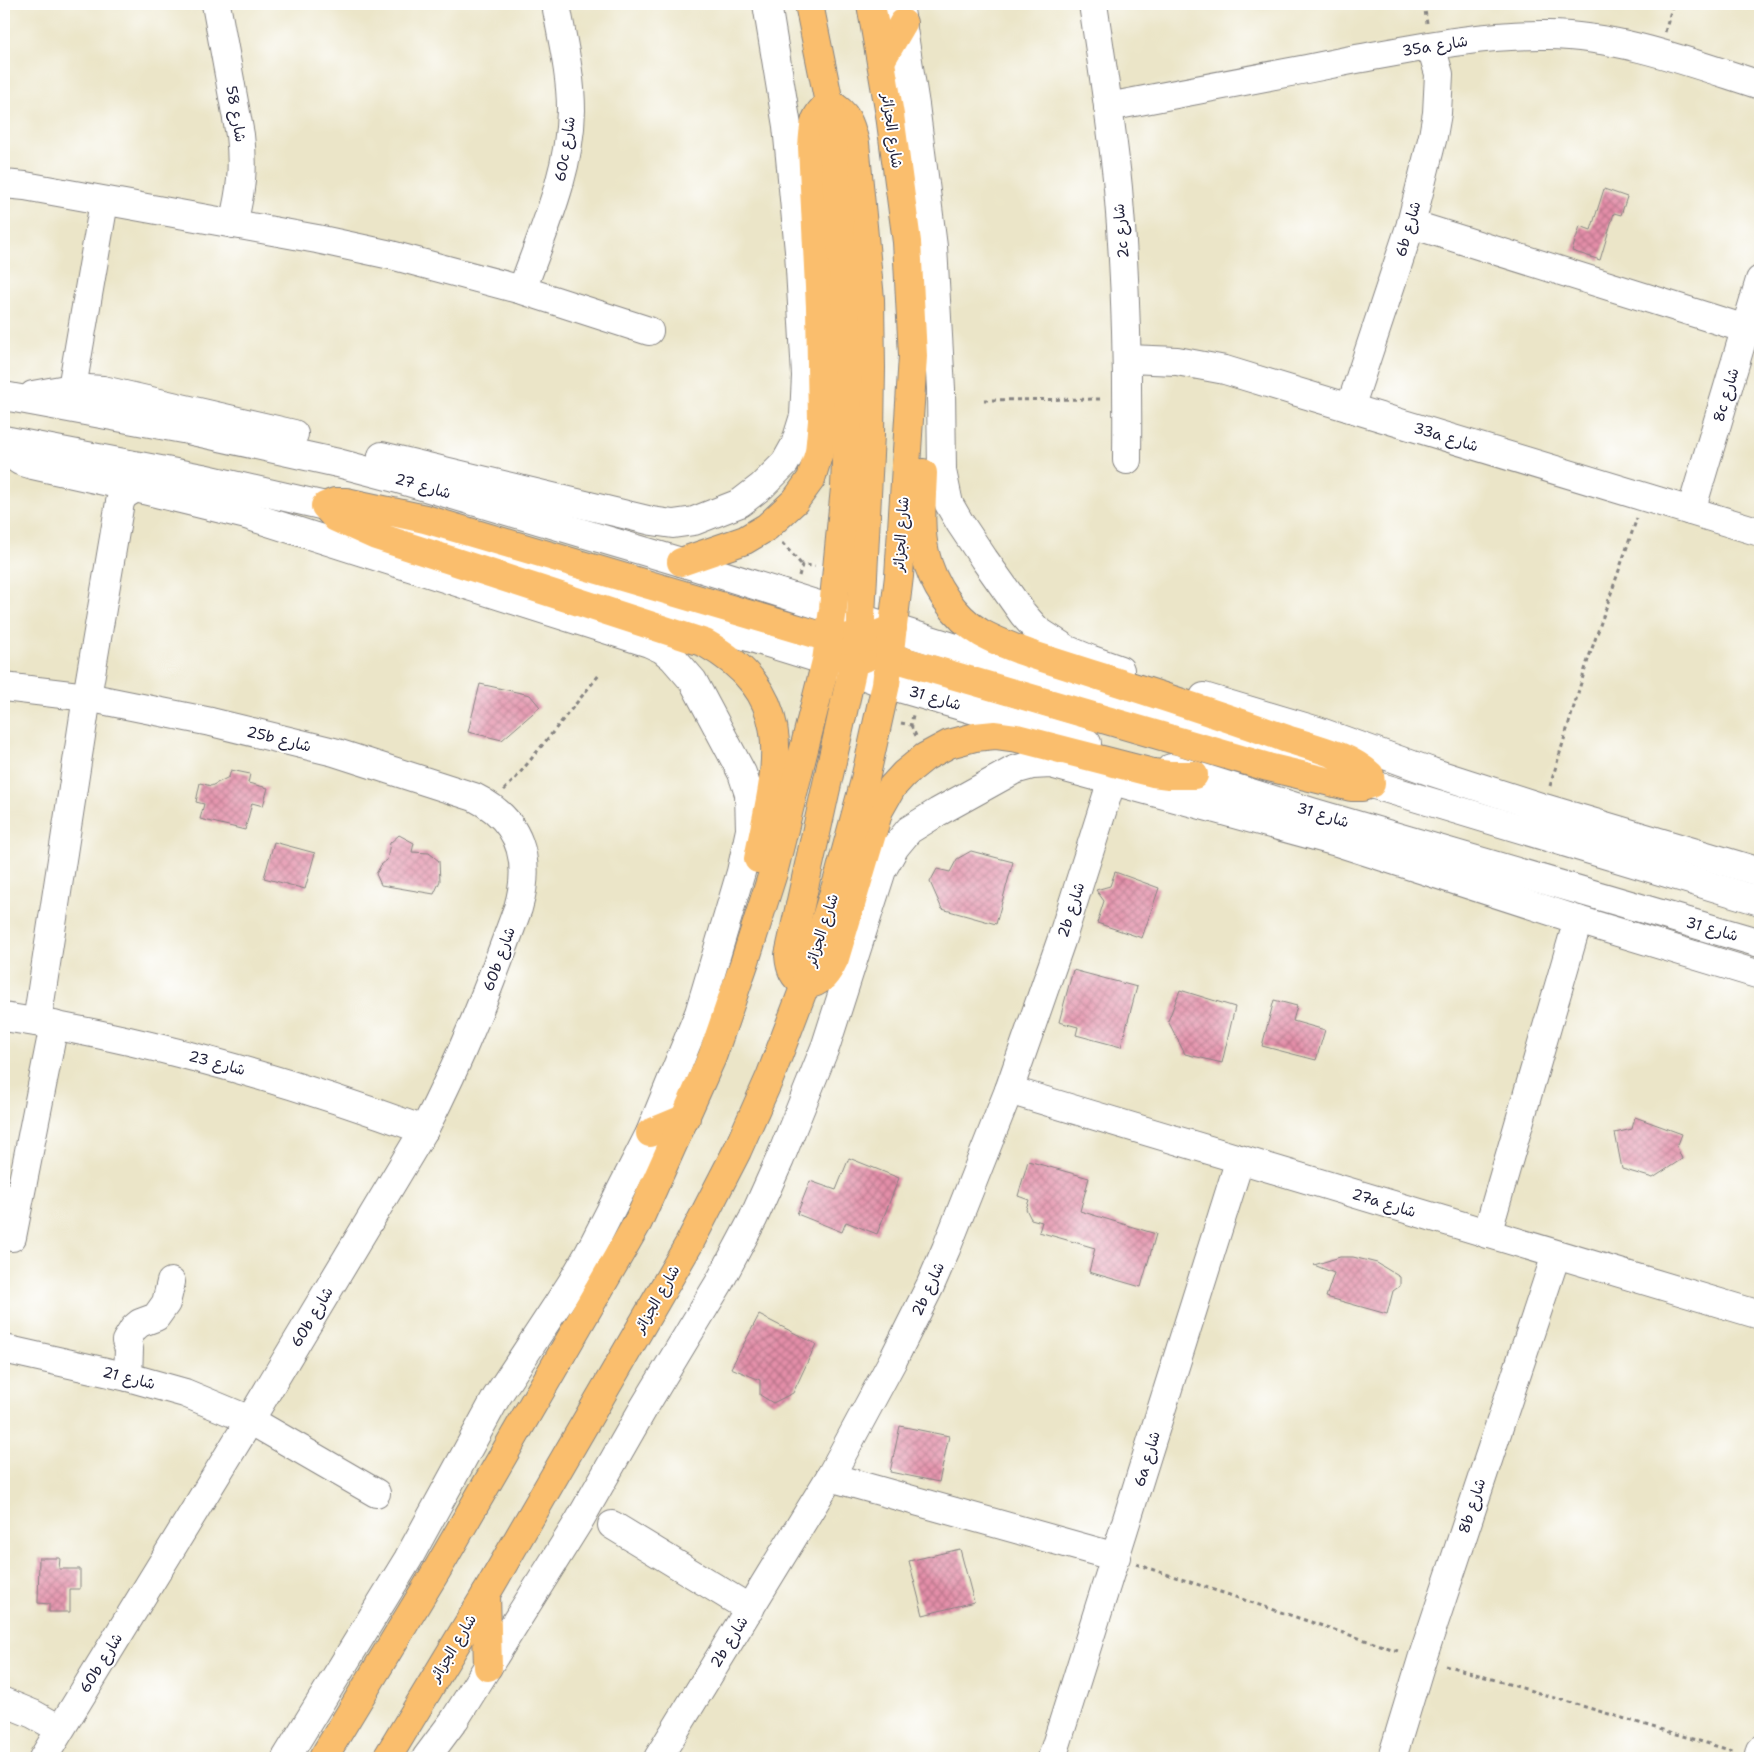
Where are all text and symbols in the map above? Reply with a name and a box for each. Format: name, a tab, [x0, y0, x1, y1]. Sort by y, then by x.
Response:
street label: 35a شارع	[1401, 31, 1469, 61]
street label: شارع 58	[221, 84, 251, 144]
street label: شارع الجزائر	[877, 90, 907, 170]
street label: 60c شارع	[550, 115, 580, 183]
street label: 6b شارع	[1391, 199, 1425, 259]
street label: 2c شارع	[1109, 203, 1133, 259]
street label: 8c شارع	[1708, 365, 1744, 425]
street label: 33a شارع	[1411, 418, 1481, 456]
street label: شارع 27	[393, 468, 453, 504]
street label: شارع الجزائر	[888, 496, 914, 574]
street label: شارع 31	[907, 681, 963, 715]
street label: 25b شارع	[245, 721, 313, 757]
street label: شارع 31	[1294, 798, 1352, 832]
street label: 2b شارع	[1053, 880, 1089, 940]
street label: شارع الجزائر	[800, 891, 843, 971]
street label: شارع 31	[1684, 912, 1740, 946]
street label: 60b شارع	[478, 924, 520, 994]
street label: شارع 23	[186, 1046, 248, 1080]
street label: 27a شارع	[1349, 1184, 1419, 1222]
street label: 2b شارع	[907, 1259, 949, 1319]
street label: شارع الجزائر	[629, 1261, 684, 1338]
street label: 60b شارع	[286, 1283, 338, 1351]
street label: شارع 21	[101, 1362, 157, 1394]
street label: 6a شارع	[1129, 1429, 1165, 1489]
street label: 8b شارع	[1454, 1476, 1490, 1536]
street label: شارع الجزائر	[424, 1611, 481, 1687]
street label: 2b شارع	[705, 1613, 753, 1671]
street label: 60b شارع	[75, 1629, 127, 1697]

